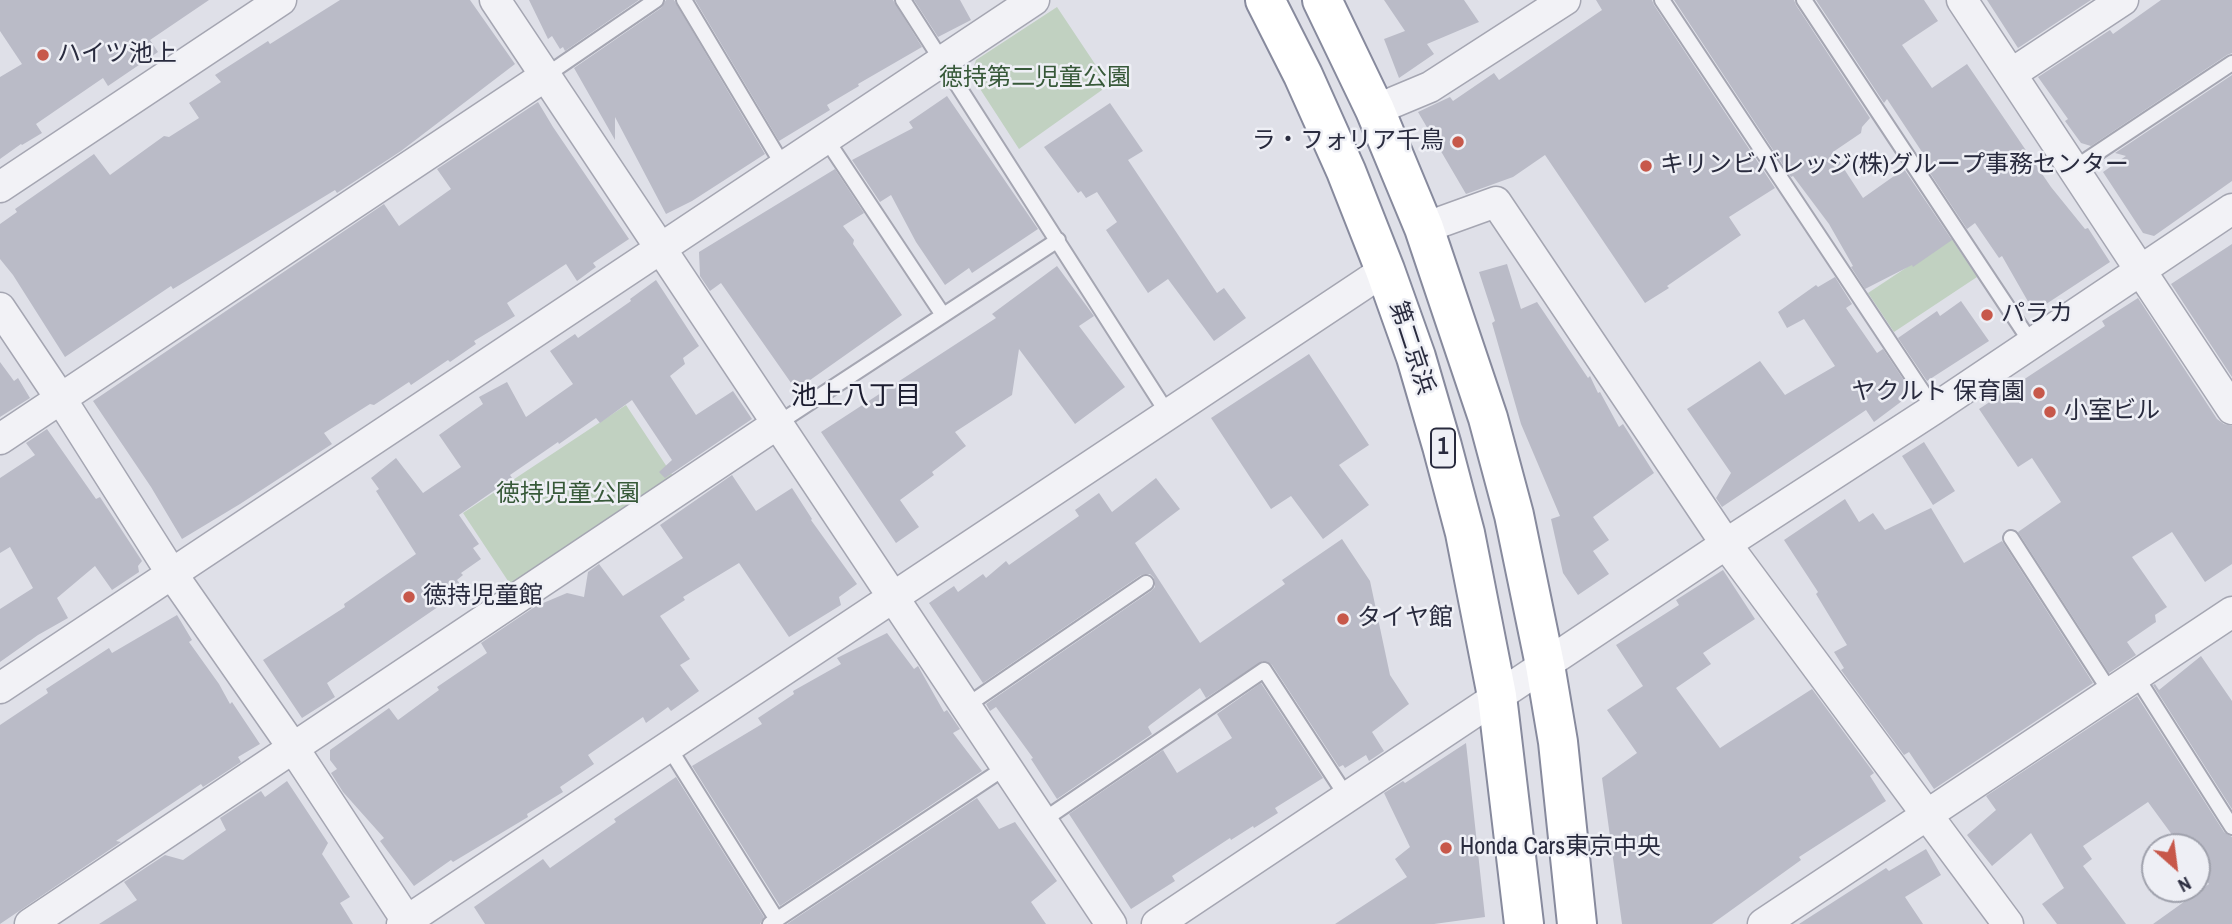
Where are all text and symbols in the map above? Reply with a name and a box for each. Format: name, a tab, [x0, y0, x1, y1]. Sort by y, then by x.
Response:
place label: ハイツ池上	[57, 41, 177, 69]
marker: ハイツ池上	[35, 47, 51, 63]
park label: 徳持第二児童公園	[939, 65, 1131, 93]
place label: ラ・フォリア千鳥	[1252, 128, 1444, 156]
marker: ラ・フォリア千鳥	[1450, 134, 1466, 150]
place label: キリンビバレッジ(株)グループ事務センター	[1660, 152, 2129, 180]
marker: キリンビバレッジ(株)グループ事務センター	[1638, 158, 1654, 174]
street label: 第二京浜	[1382, 298, 1440, 398]
place label: パラカ	[2001, 301, 2073, 329]
marker: パラカ	[1979, 307, 1995, 323]
place label: ヤクルト 保育園	[1852, 379, 2025, 407]
district label: 池上八丁目	[791, 381, 921, 413]
marker: ヤクルト 保育園	[2031, 385, 2047, 401]
place label: 小室ビル	[2064, 398, 2160, 426]
marker: 小室ビル	[2042, 404, 2058, 420]
road number: 1	[1431, 428, 1455, 468]
park label: 徳持児童公園	[496, 481, 640, 509]
place label: 徳持児童館	[423, 583, 543, 611]
marker: 徳持児童館	[401, 589, 417, 605]
place label: タイヤ館	[1357, 605, 1453, 633]
marker: タイヤ館	[1335, 611, 1351, 627]
north arrow	[2141, 833, 2211, 903]
place label: Honda Cars東京中央	[1460, 834, 1661, 862]
marker: Honda Cars東京中央	[1438, 840, 1454, 856]
text: N	[2174, 871, 2196, 899]

